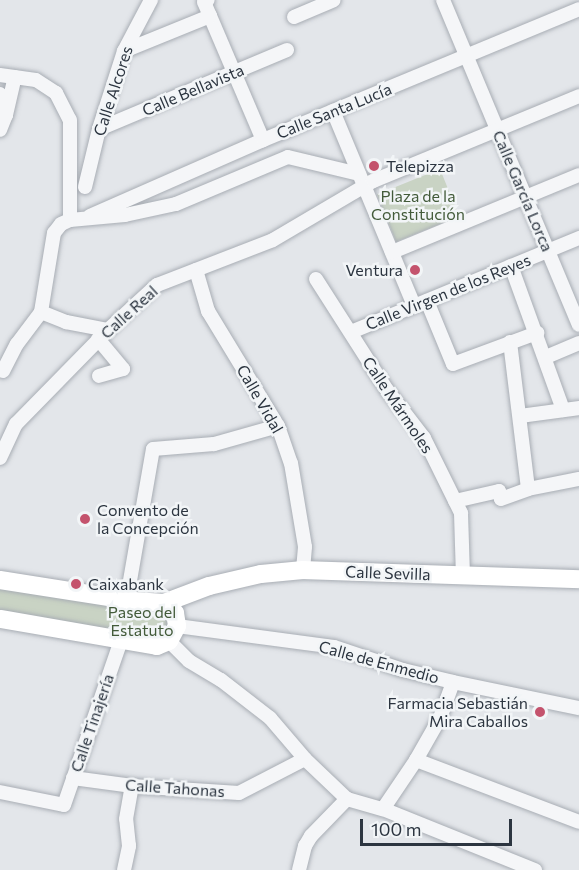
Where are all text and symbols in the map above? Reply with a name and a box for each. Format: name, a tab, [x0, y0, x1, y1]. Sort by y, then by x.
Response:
street label: Calle Alcores	[89, 44, 137, 138]
street label: Calle Bellavista	[139, 60, 247, 120]
street label: Calle Santa Lucía	[274, 79, 394, 143]
street label: Calle García Lorca	[489, 128, 557, 254]
place label: Telepizza	[386, 156, 454, 176]
marker: Telepizza	[367, 159, 381, 173]
park label: Plaza de la Constitución	[371, 186, 465, 224]
street label: Calle Virgen de los Reyes	[363, 250, 533, 334]
place label: Ventura	[345, 260, 403, 280]
marker: Ventura	[408, 263, 422, 277]
street label: Calle Real	[97, 281, 161, 343]
street label: Calle Mármoles	[359, 353, 437, 457]
street label: Calle Vidal	[233, 361, 287, 437]
place label: Convento de la Concepción	[97, 500, 199, 538]
marker: Convento de la Concepción	[78, 512, 92, 526]
street label: Calle Sevilla	[345, 562, 431, 584]
place label: Caixabank	[88, 574, 164, 594]
marker: Caixabank	[69, 577, 83, 591]
park label: Paseo del Estatuto	[108, 602, 176, 640]
street label: Calle de Enmedio	[317, 637, 441, 687]
street label: Calle Tinajería	[66, 672, 118, 774]
place label: Farmacia Sebastián Mira Caballos	[388, 693, 528, 731]
marker: Farmacia Sebastián Mira Caballos	[533, 705, 547, 719]
street label: Calle Tahonas	[125, 775, 225, 801]
scale bar	[363, 807, 514, 845]
text: 100 m	[371, 818, 421, 840]

